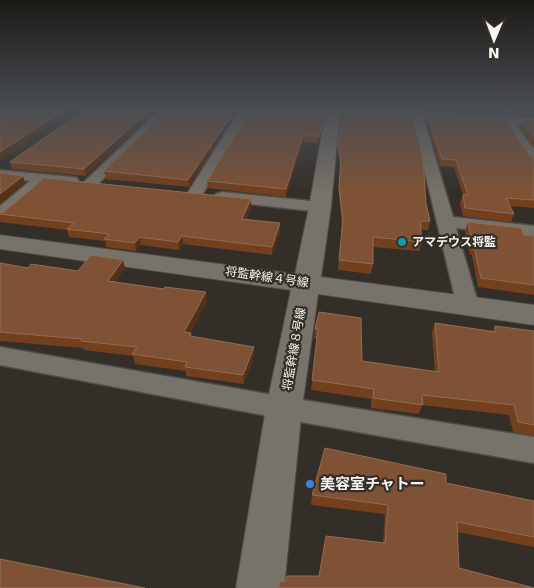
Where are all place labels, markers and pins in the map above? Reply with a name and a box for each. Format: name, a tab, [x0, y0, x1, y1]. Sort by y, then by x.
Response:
place label: アマデウス将監	[412, 235, 496, 249]
marker: アマデウス将監	[396, 236, 408, 248]
place label: 美容室チャトー	[320, 475, 425, 493]
marker: 美容室チャトー	[304, 478, 316, 490]

